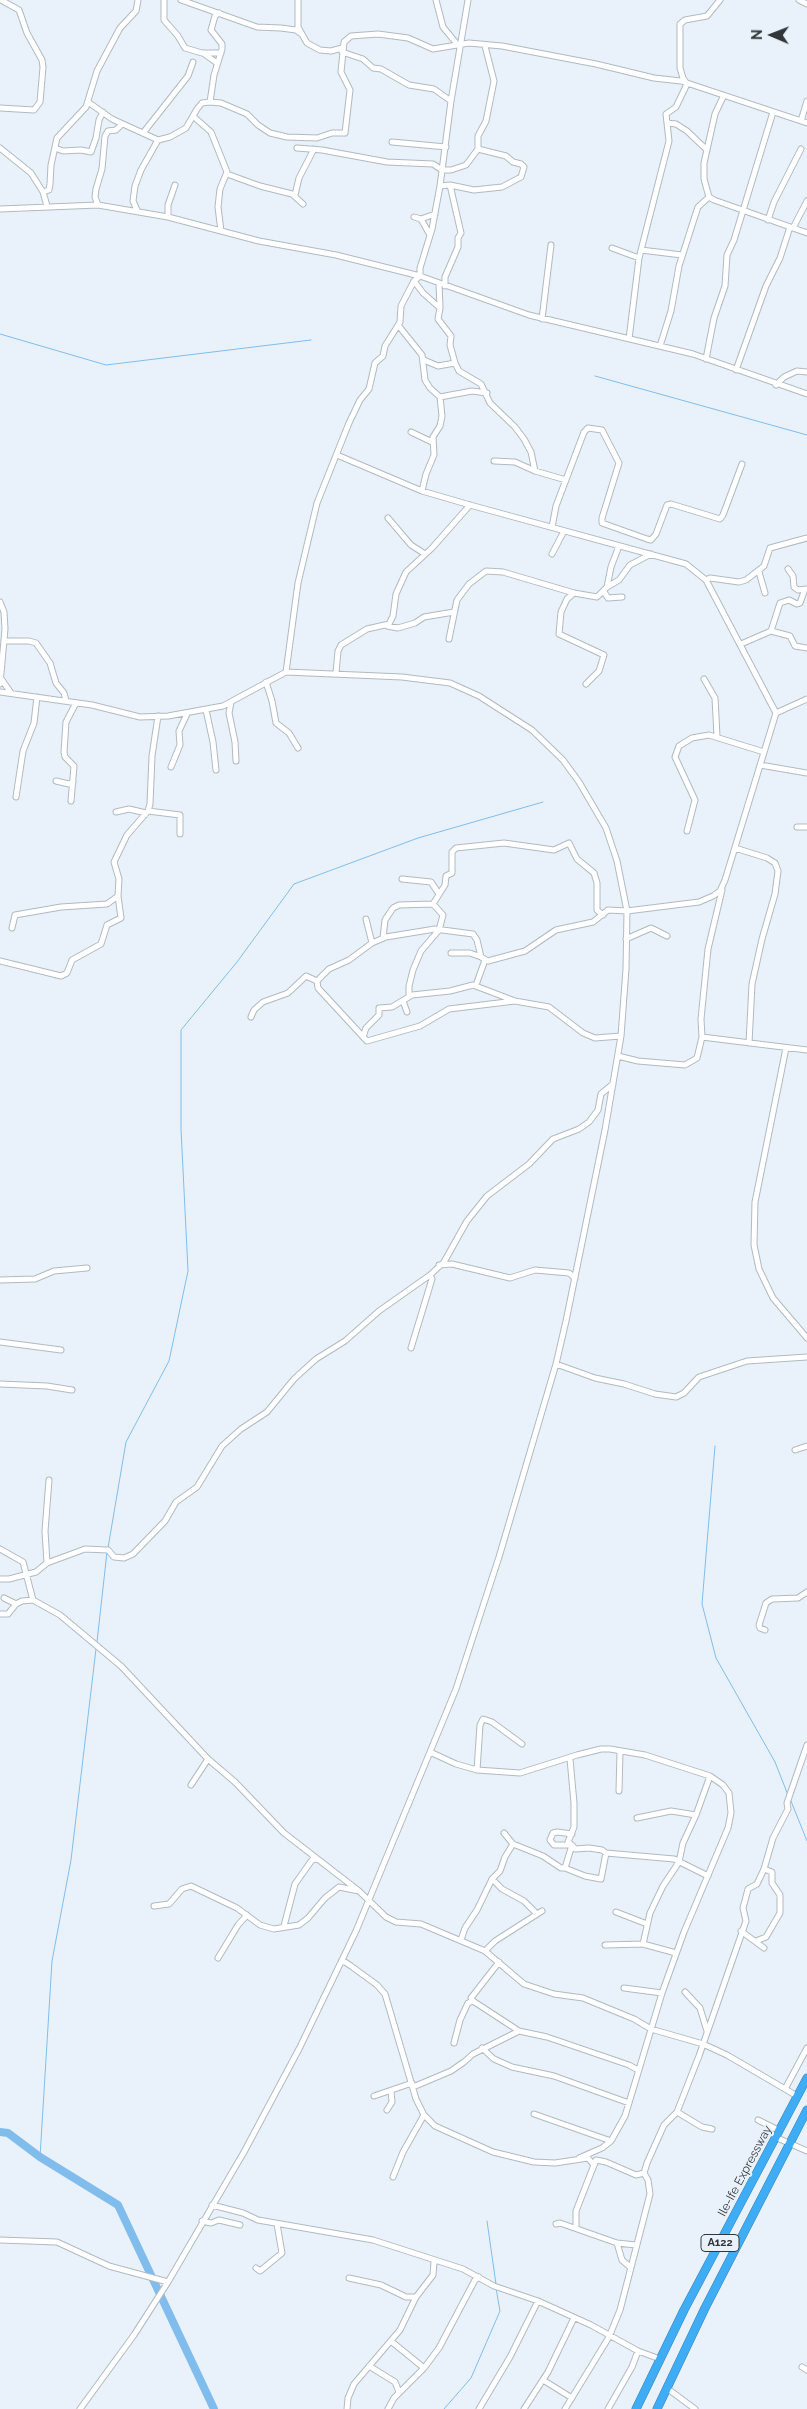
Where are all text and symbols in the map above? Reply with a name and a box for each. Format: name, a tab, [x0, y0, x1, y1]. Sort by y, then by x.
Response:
north arrow	[747, 10, 797, 60]
text: N	[749, 29, 765, 40]
street label: Ile-Ife Expressway	[715, 2123, 775, 2219]
road number: A122	[701, 2234, 739, 2252]

